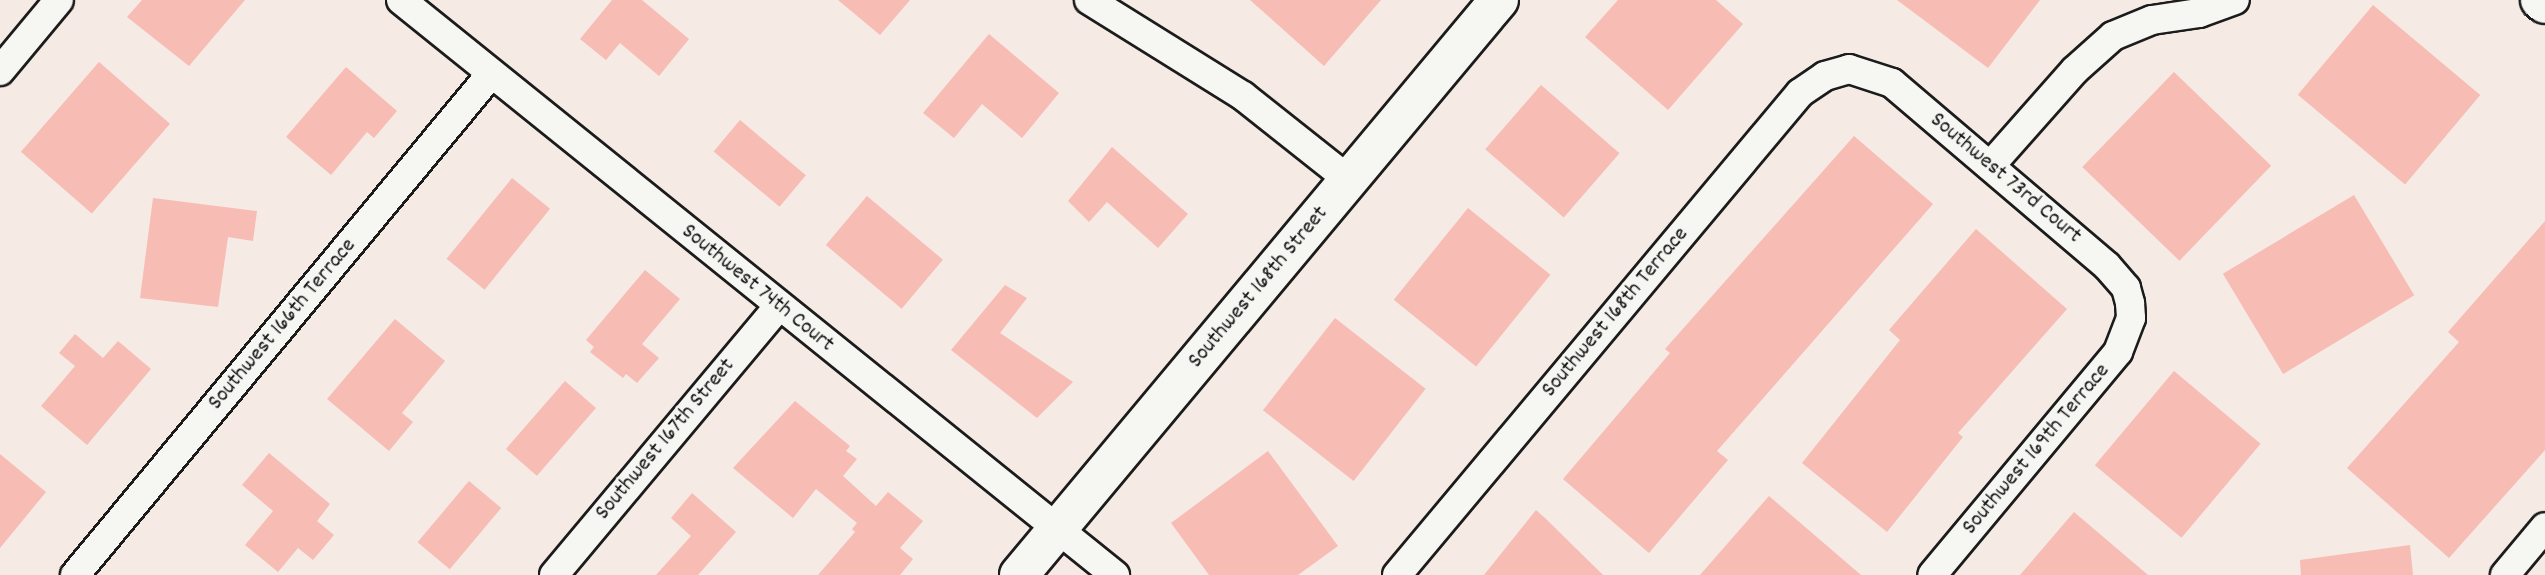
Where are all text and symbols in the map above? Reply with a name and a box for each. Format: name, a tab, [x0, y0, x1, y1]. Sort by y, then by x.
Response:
street label: Southwest 73rd Court	[1923, 107, 2087, 251]
street label: Southwest 168th Street	[1183, 201, 1335, 375]
street label: Southwest 74th Court	[675, 219, 839, 359]
street label: Southwest 168th Terrace	[1537, 222, 1695, 404]
street label: Southwest 166th Terrace	[203, 233, 363, 417]
street label: Southwest 167th Street	[590, 353, 742, 527]
street label: Southwest 169th Terrace	[1957, 359, 2117, 541]

